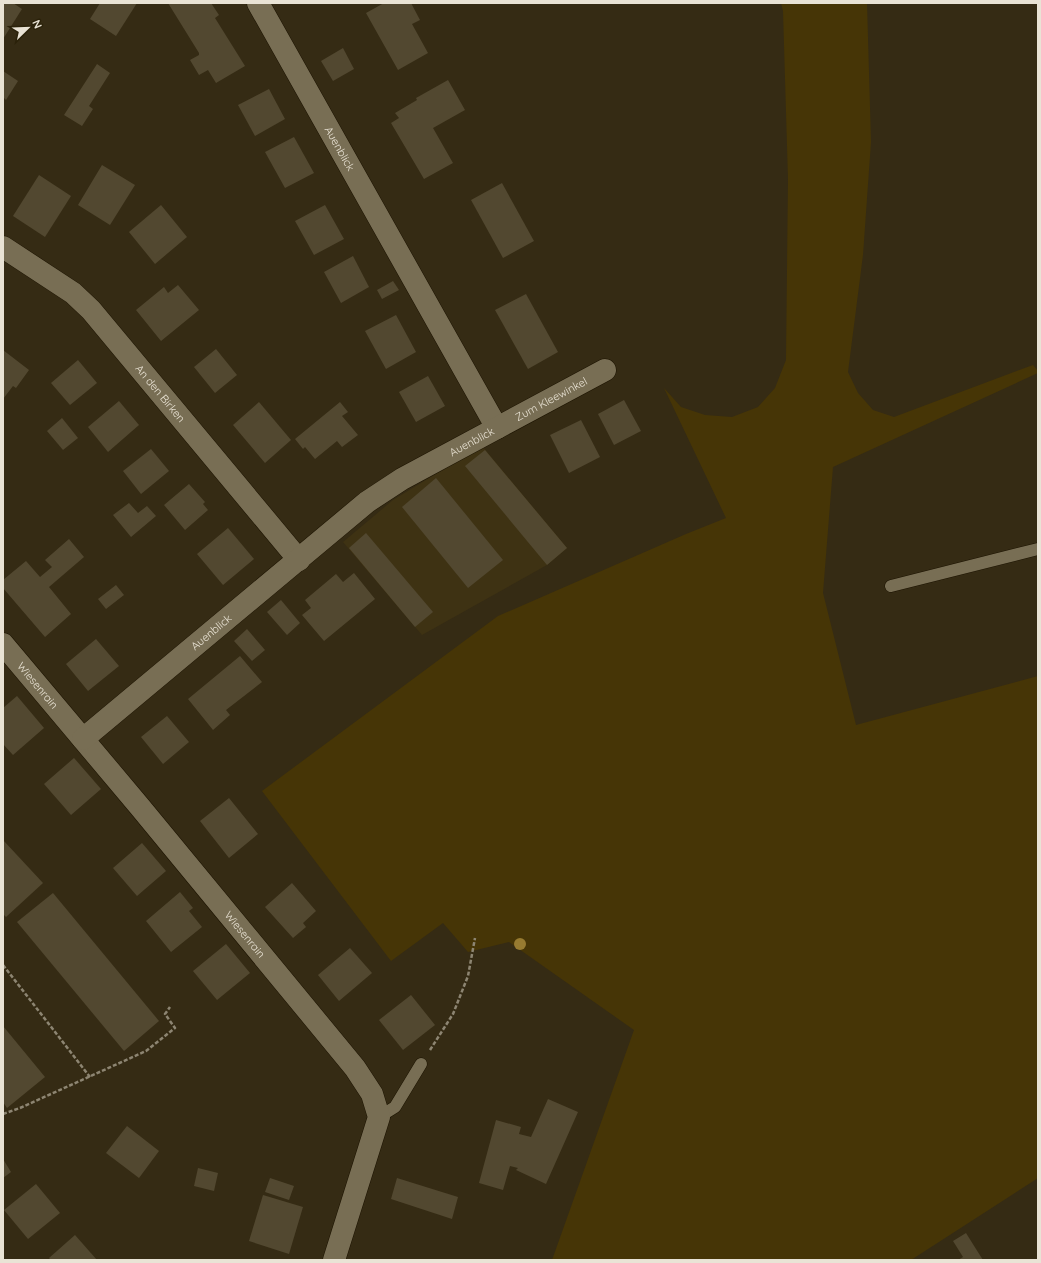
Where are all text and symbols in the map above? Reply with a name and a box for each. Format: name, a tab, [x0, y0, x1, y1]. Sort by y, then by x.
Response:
north arrow	[8, 8, 48, 48]
text: N	[29, 18, 45, 31]
street label: Auenblick	[322, 124, 358, 173]
street label: An den Birken	[132, 362, 188, 425]
street label: Zum Kleewinkel	[513, 374, 590, 424]
street label: Auenblick	[447, 424, 497, 459]
street label: Auenblick	[188, 611, 235, 653]
street label: Wiesenrain	[14, 659, 61, 711]
street label: Wiesenrain	[222, 908, 268, 961]

